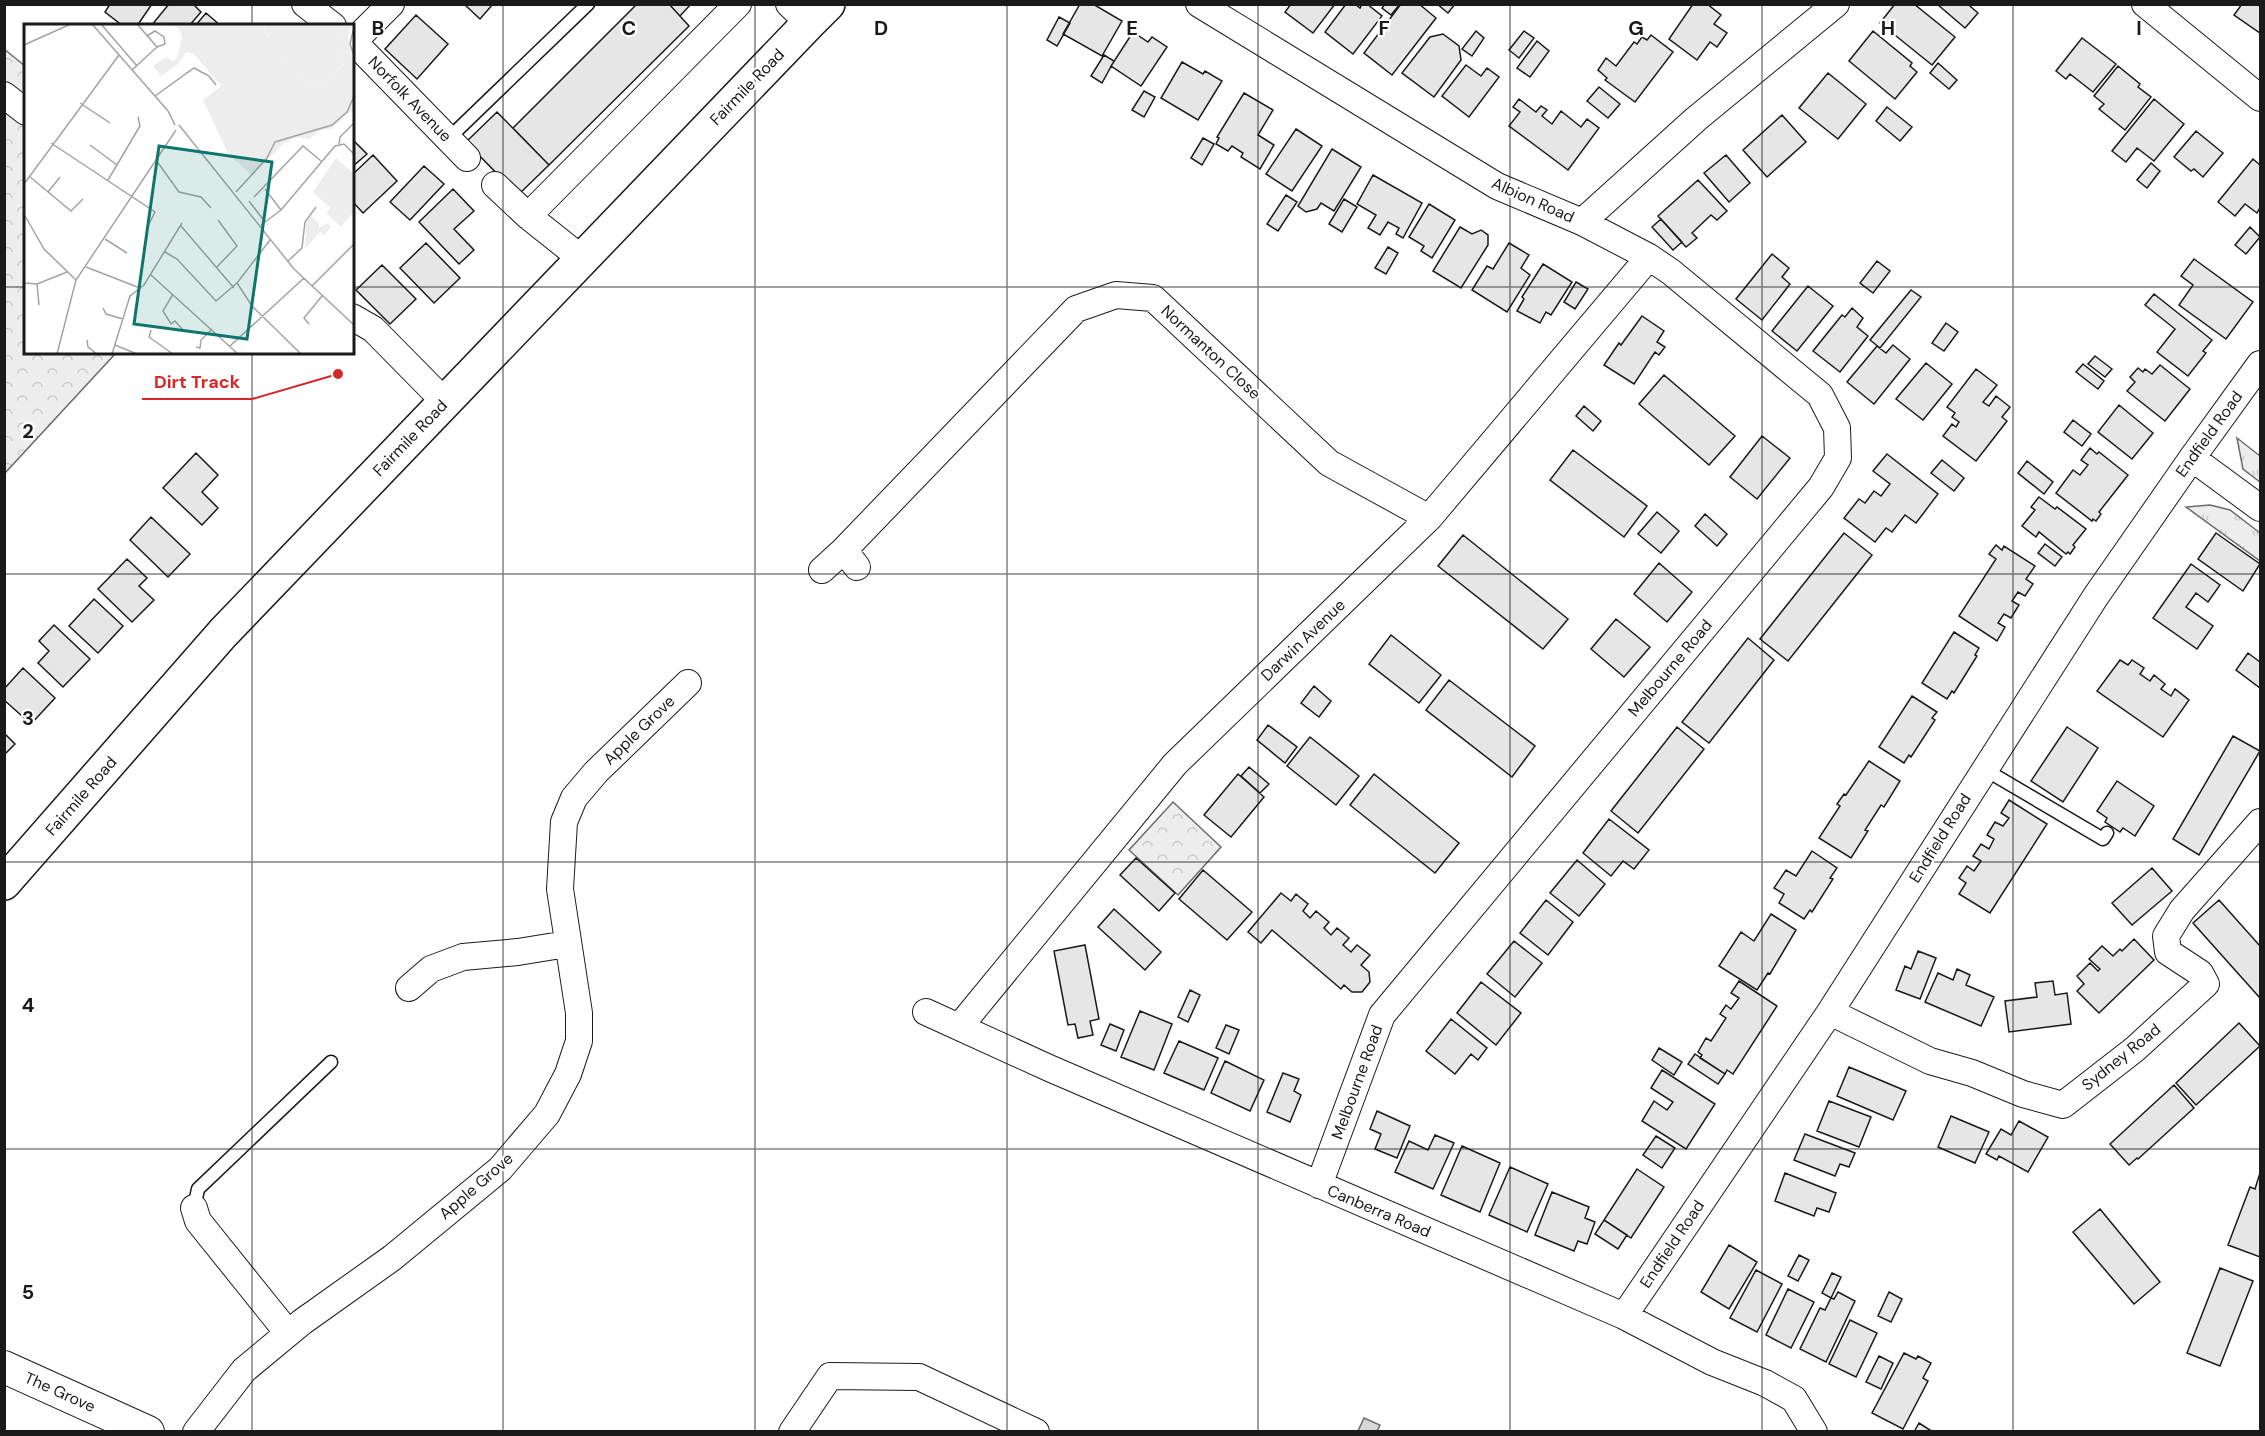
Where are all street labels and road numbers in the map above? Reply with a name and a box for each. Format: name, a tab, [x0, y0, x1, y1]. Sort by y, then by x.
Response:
street label: Fairmile Road	[705, 44, 789, 130]
street label: Norfolk Avenue	[364, 52, 456, 146]
street label: Albion Road	[1488, 172, 1578, 228]
street label: Normanton Close	[1157, 300, 1265, 404]
street label: Endfield Road	[2171, 387, 2247, 481]
street label: Fairmile Road	[368, 395, 452, 481]
street label: Darwin Avenue	[1256, 594, 1350, 686]
street label: Melbourne Road	[1623, 615, 1717, 721]
street label: Apple Grove	[599, 691, 679, 769]
street label: Fairmile Road	[41, 752, 121, 840]
street label: Endfield Road	[1904, 789, 1976, 887]
street label: Sydney Road	[2077, 1019, 2165, 1095]
street label: Melbourne Road	[1327, 1022, 1387, 1142]
street label: Apple Grove	[435, 1148, 517, 1224]
street label: Canberra Road	[1324, 1180, 1434, 1242]
street label: Endfield Road	[1635, 1196, 1709, 1292]
street label: The Grove	[21, 1367, 99, 1417]

